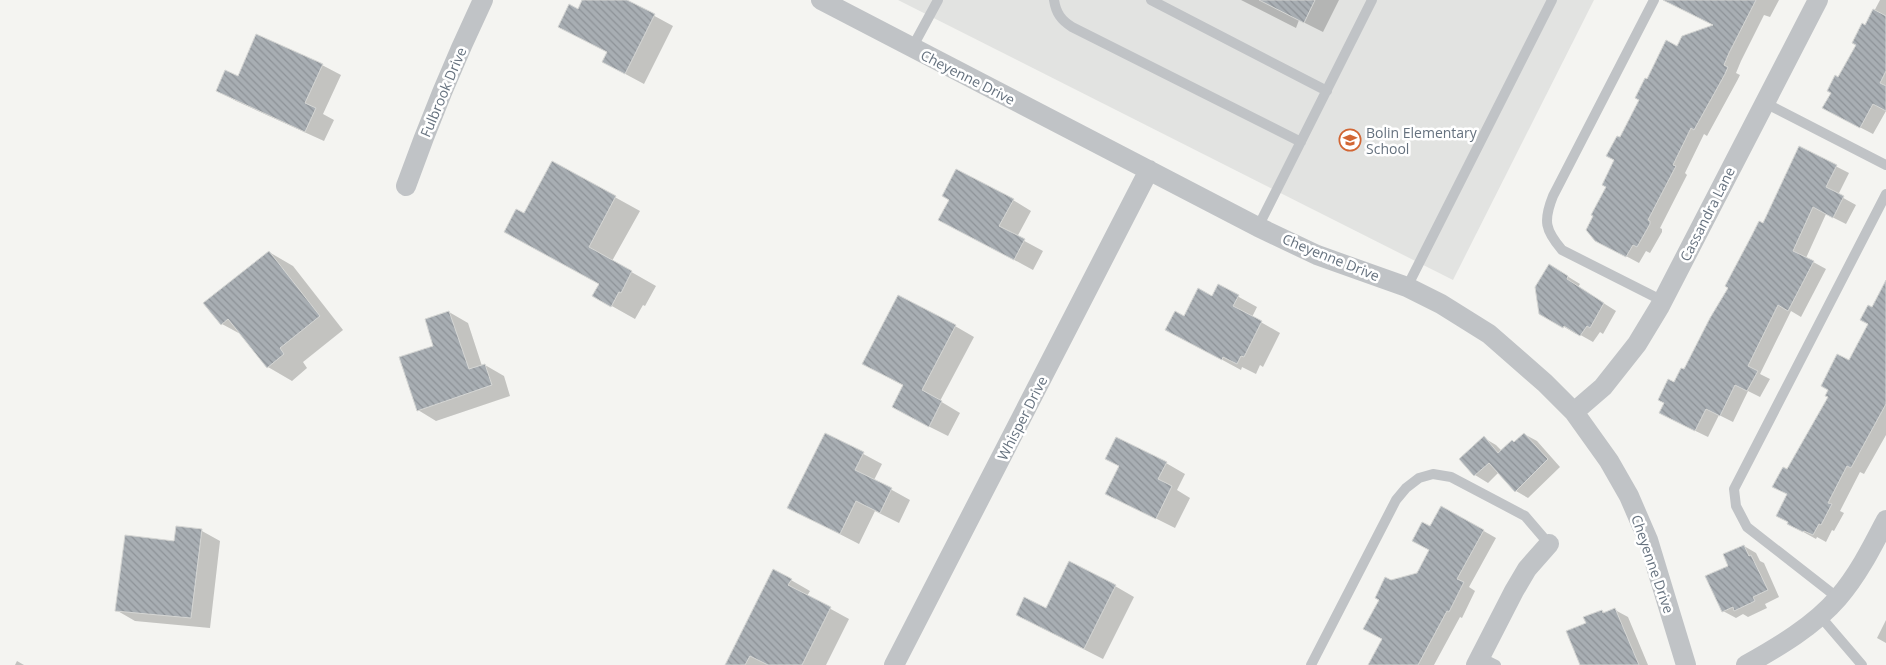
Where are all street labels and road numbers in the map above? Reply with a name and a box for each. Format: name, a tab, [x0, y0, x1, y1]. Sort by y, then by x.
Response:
street label: Fulbrook Drive	[416, 44, 471, 140]
street label: Cheyenne Drive	[918, 45, 1018, 109]
street label: Cassandra Lane	[1675, 163, 1739, 264]
street label: Cheyenne Drive	[1280, 229, 1382, 285]
street label: Whisper Drive	[993, 373, 1051, 463]
street label: Cheyenne Drive	[1627, 512, 1679, 616]

